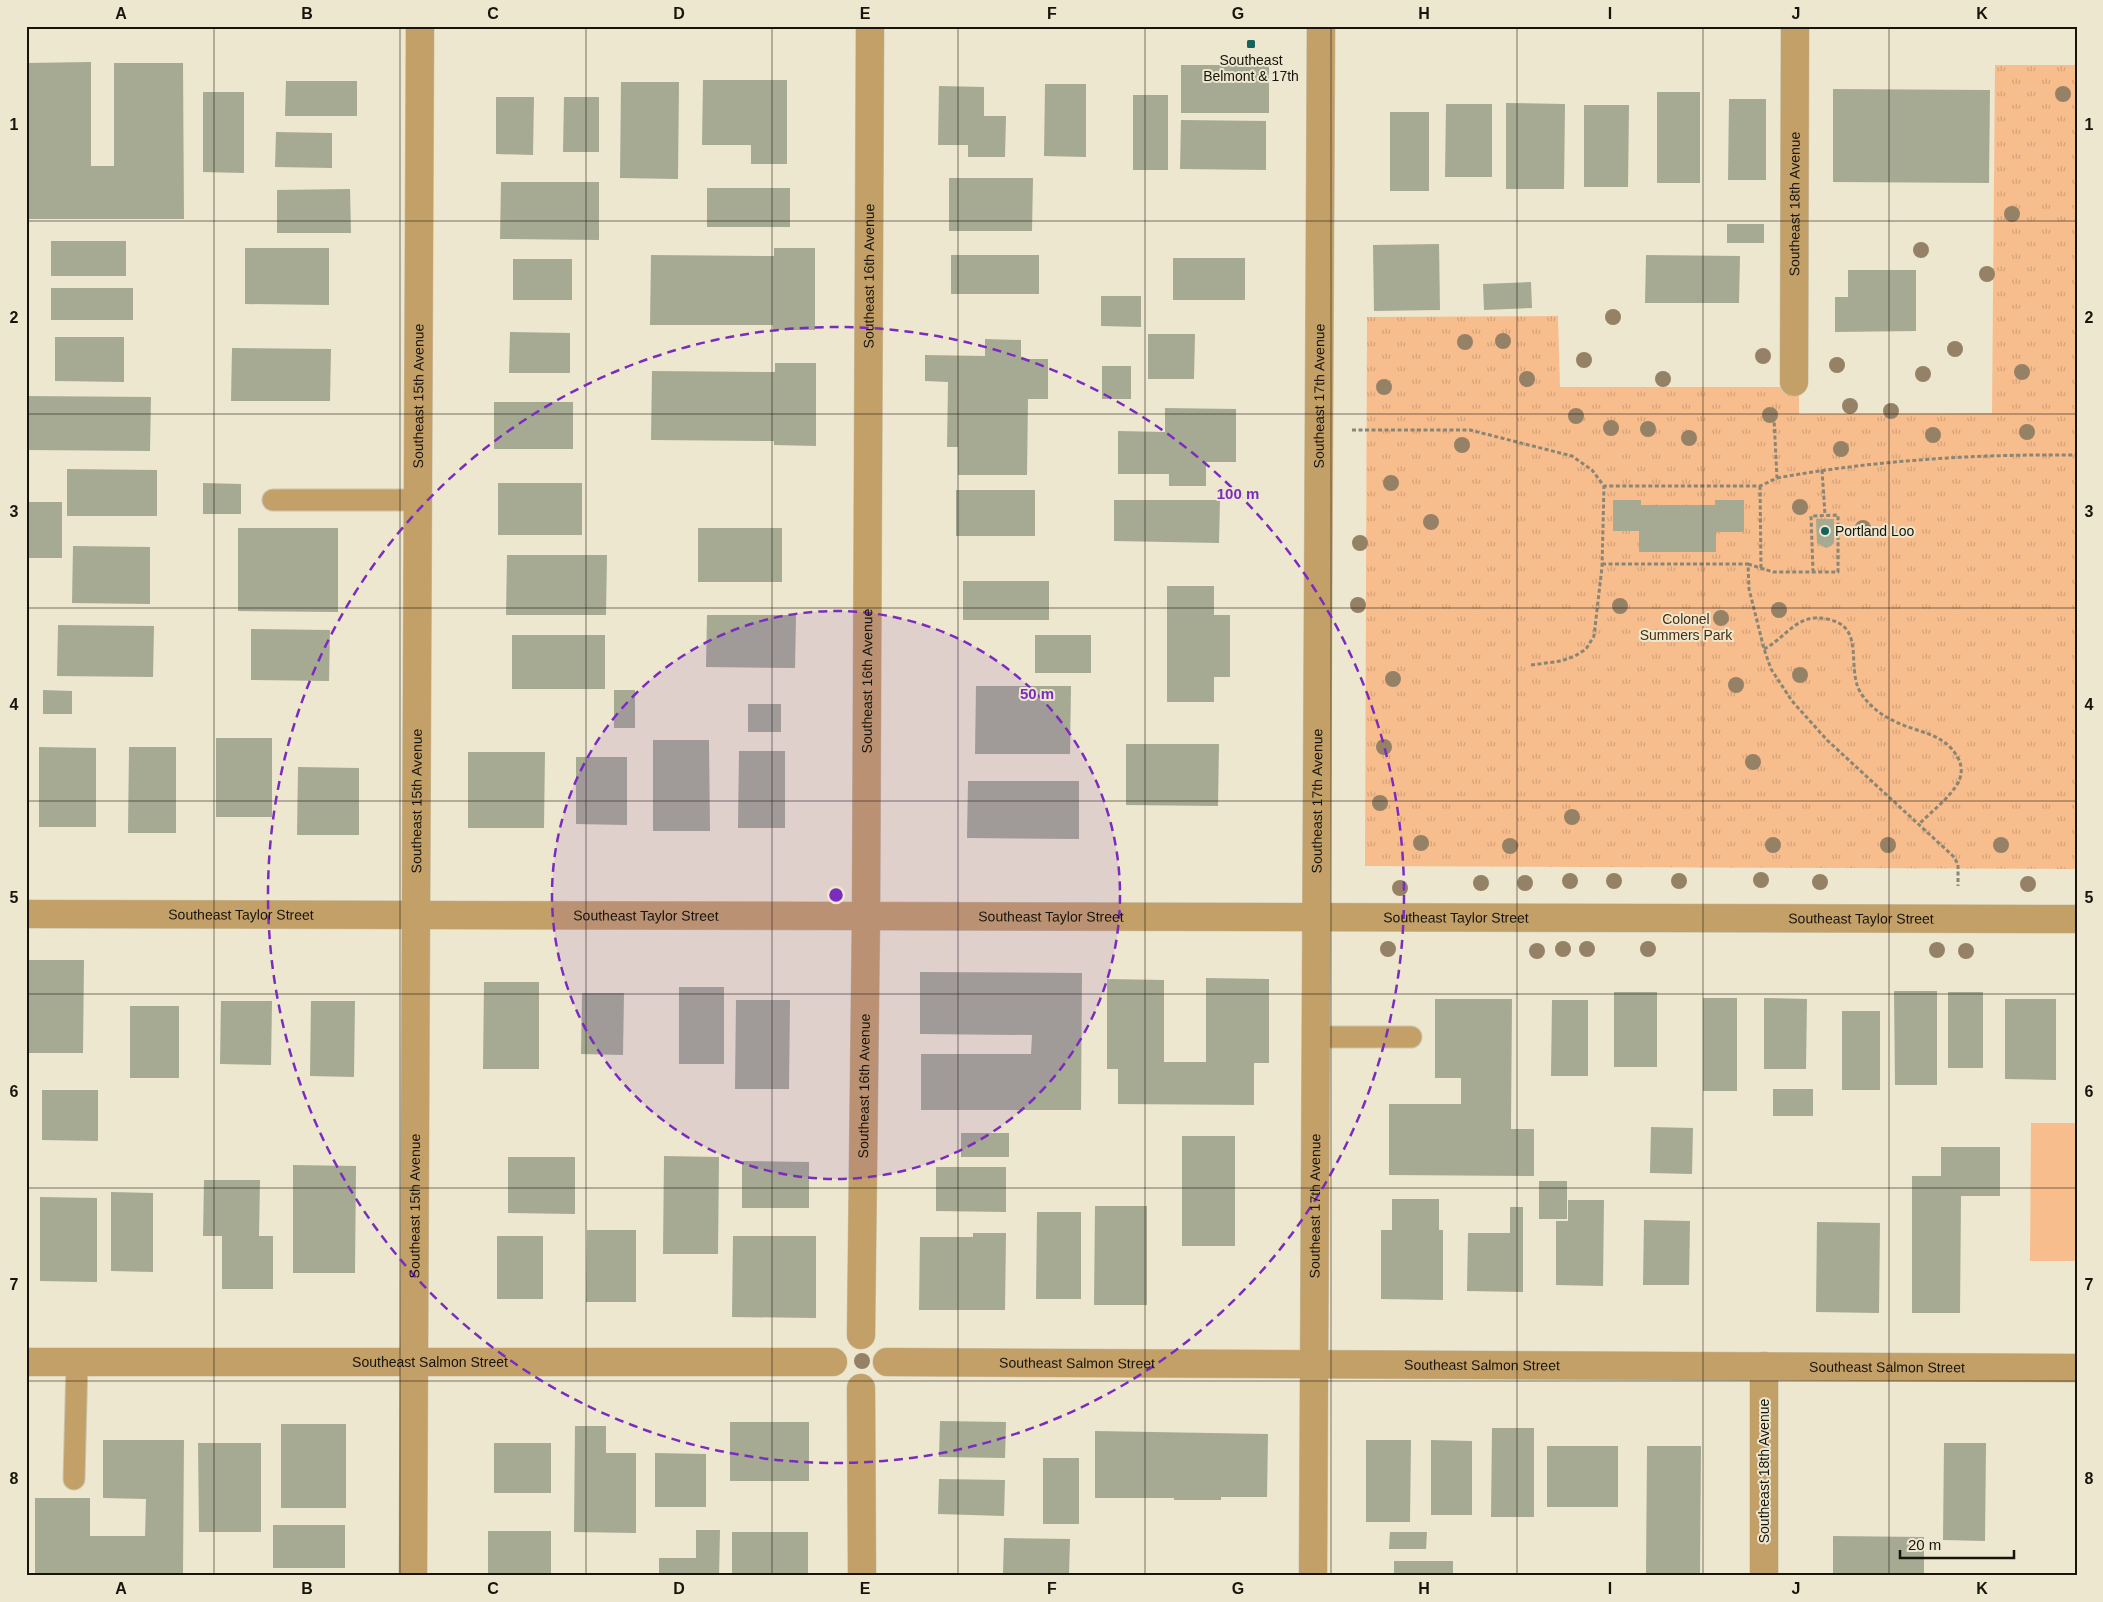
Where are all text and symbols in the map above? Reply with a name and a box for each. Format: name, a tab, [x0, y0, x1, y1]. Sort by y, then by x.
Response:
text: A	[115, 5, 127, 22]
text: B	[301, 5, 313, 22]
text: C	[487, 5, 499, 22]
text: D	[673, 5, 685, 22]
text: E	[860, 5, 871, 22]
text: F	[1047, 5, 1057, 22]
text: G	[1232, 5, 1244, 22]
text: H	[1418, 5, 1430, 22]
text: I	[1608, 5, 1612, 22]
text: J	[1792, 5, 1800, 22]
text: K	[1976, 5, 1988, 22]
marker: Southeast Belmont & 17th	[1245, 38, 1257, 50]
place label: Southeast Belmont & 17th	[1203, 52, 1299, 84]
text: 1	[10, 116, 19, 133]
text: 1	[2085, 116, 2094, 133]
street label: Southeast 18th Avenue	[1786, 131, 1803, 276]
street label: Southeast 16th Avenue	[861, 203, 877, 348]
text: 2	[10, 309, 19, 326]
text: 2	[2085, 309, 2094, 326]
street label: Southeast 15th Avenue	[410, 323, 427, 468]
street label: Southeast 17th Avenue	[1311, 323, 1327, 468]
text: 100 m	[1217, 485, 1259, 502]
text: 3	[10, 503, 19, 520]
text: 3	[2085, 503, 2094, 520]
place label: Portland Loo	[1835, 523, 1915, 539]
marker: Portland Loo	[1819, 525, 1831, 537]
street label: Southeast 16th Avenue	[859, 608, 875, 753]
park label: Colonel Summers Park	[1640, 611, 1733, 643]
text: 50 m	[1020, 685, 1054, 702]
text: 4	[10, 696, 19, 713]
text: 4	[2085, 696, 2094, 713]
street label: Southeast 15th Avenue	[408, 728, 425, 873]
street label: Southeast 17th Avenue	[1309, 728, 1325, 873]
centre of rings	[827, 886, 845, 904]
text: 5	[10, 889, 19, 906]
text: 5	[2085, 889, 2094, 906]
street label: Southeast Taylor Street	[168, 906, 314, 923]
street label: Southeast Taylor Street	[573, 907, 719, 924]
street label: Southeast Taylor Street	[978, 908, 1124, 925]
street label: Southeast Taylor Street	[1383, 909, 1529, 926]
street label: Southeast Taylor Street	[1788, 910, 1934, 927]
street label: Southeast 16th Avenue	[855, 1013, 873, 1158]
text: 6	[10, 1083, 19, 1100]
text: 6	[2085, 1083, 2094, 1100]
street label: Southeast 15th Avenue	[406, 1133, 423, 1278]
street label: Southeast 17th Avenue	[1307, 1133, 1323, 1278]
text: 7	[10, 1276, 19, 1293]
text: 7	[2085, 1276, 2094, 1293]
street label: Southeast Salmon Street	[352, 1354, 508, 1370]
street label: Southeast Salmon Street	[999, 1355, 1155, 1371]
street label: Southeast Salmon Street	[1404, 1357, 1560, 1373]
street label: Southeast Salmon Street	[1809, 1359, 1965, 1375]
street label: Southeast 18th Avenue	[1756, 1399, 1772, 1543]
text: 8	[10, 1470, 19, 1487]
text: 8	[2085, 1470, 2094, 1487]
scale bar	[1900, 1527, 2014, 1559]
text: 20 m	[1908, 1536, 1941, 1553]
text: A	[115, 1580, 127, 1597]
text: B	[301, 1580, 313, 1597]
text: C	[487, 1580, 499, 1597]
text: D	[673, 1580, 685, 1597]
text: E	[860, 1580, 871, 1597]
text: F	[1047, 1580, 1057, 1597]
text: G	[1232, 1580, 1244, 1597]
text: H	[1418, 1580, 1430, 1597]
text: I	[1608, 1580, 1612, 1597]
text: J	[1792, 1580, 1800, 1597]
text: K	[1976, 1580, 1988, 1597]

